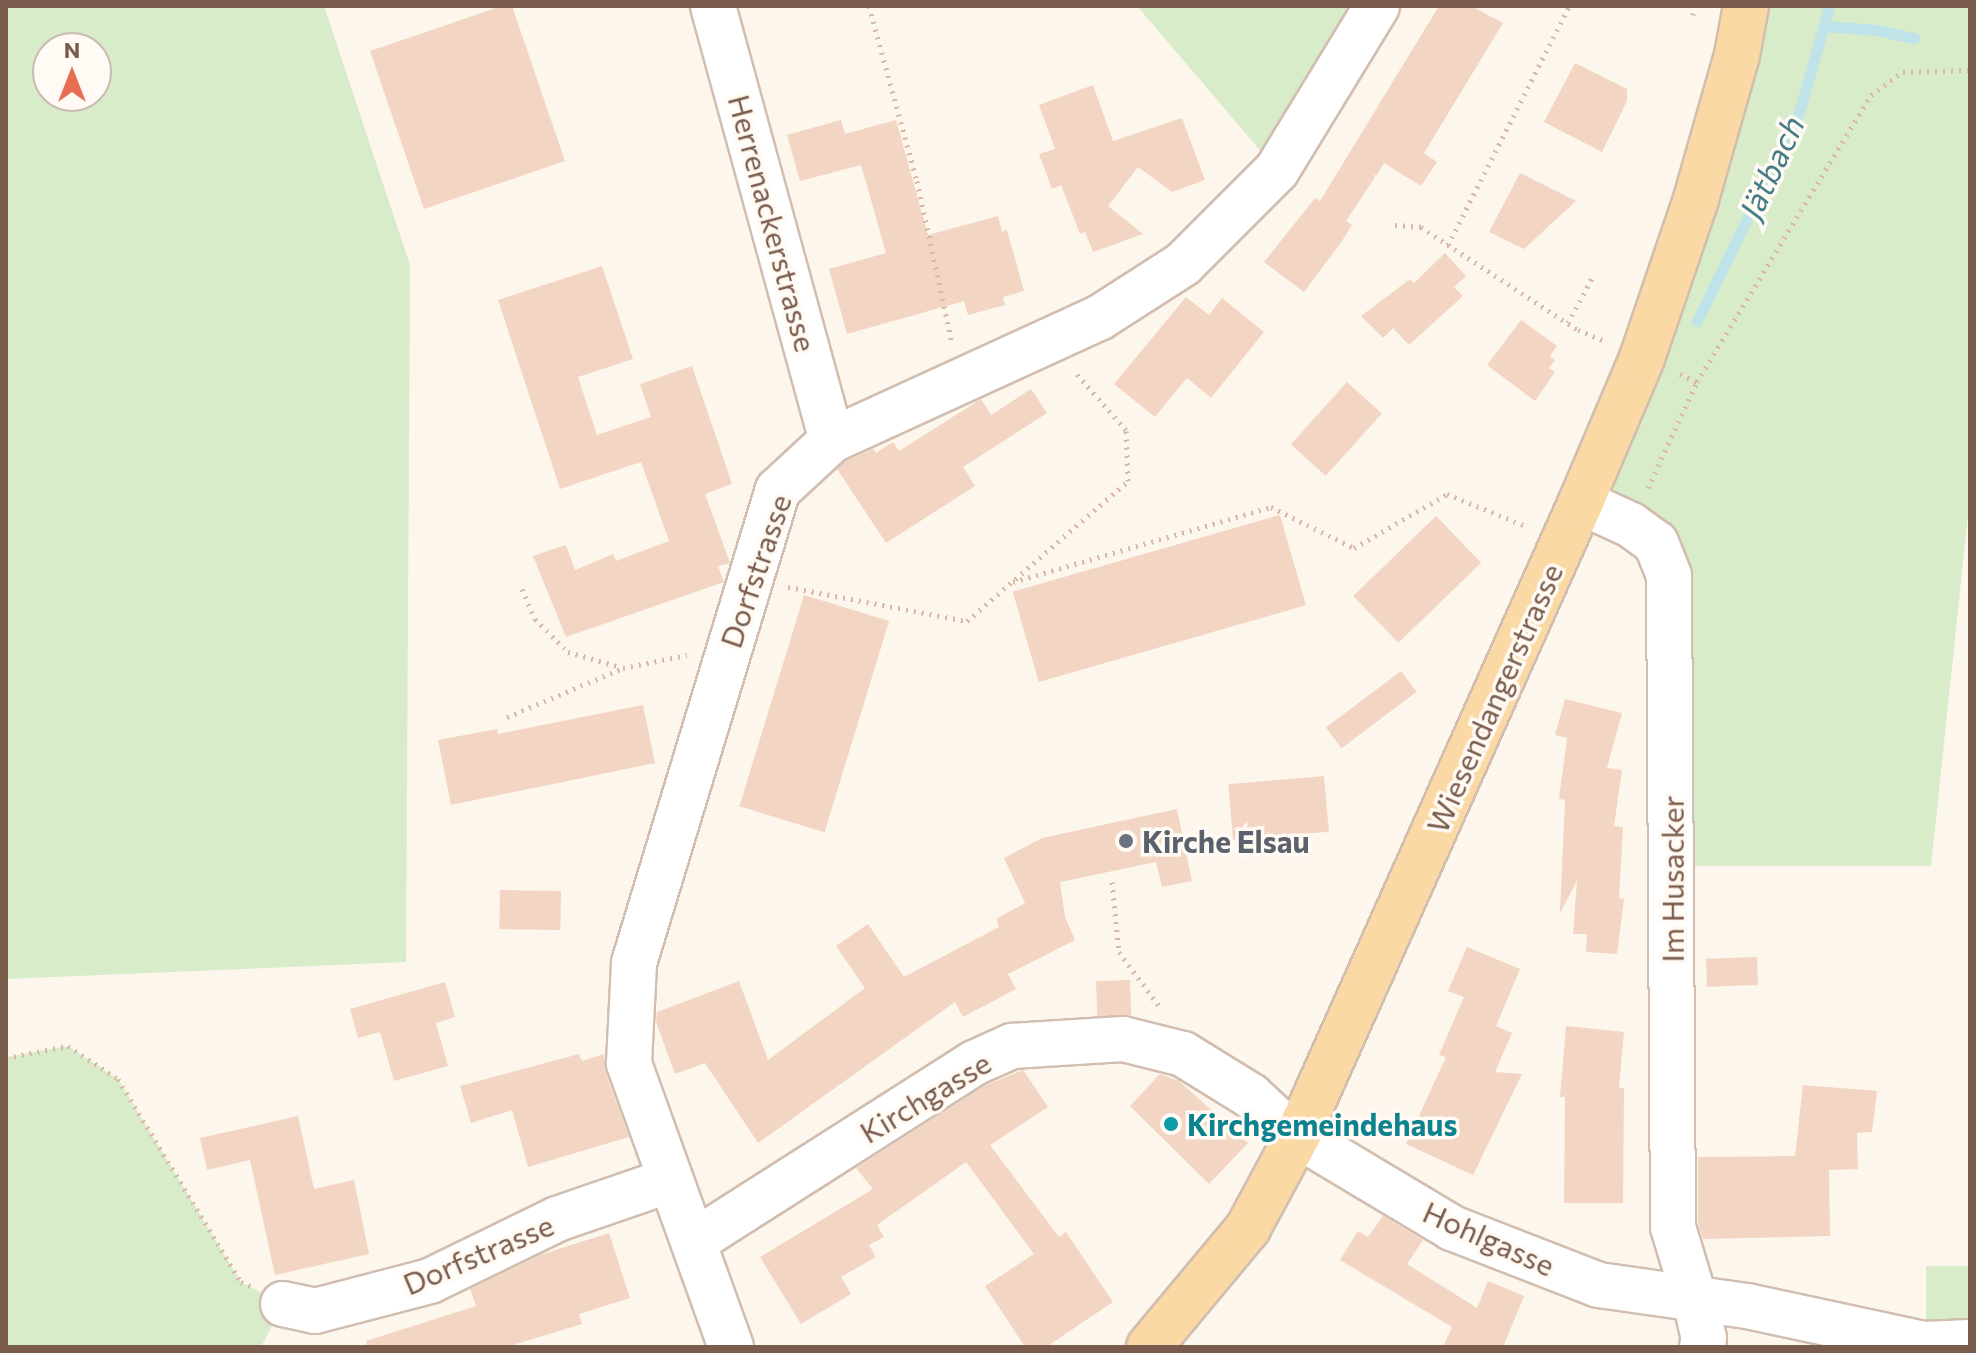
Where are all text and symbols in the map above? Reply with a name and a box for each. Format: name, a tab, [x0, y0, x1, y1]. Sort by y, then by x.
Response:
north arrow	[32, 32, 112, 112]
text: N	[64, 36, 80, 63]
street label: Herrenackerstrasse	[721, 91, 825, 355]
water label: Jätbach	[1731, 110, 1811, 224]
street label: Dorfstrasse	[712, 490, 798, 652]
street label: Wiesendangerstrasse	[1418, 558, 1570, 838]
street label: Im Husacker	[1654, 795, 1690, 963]
place label: Kirche Elsau	[1142, 823, 1310, 859]
marker: Kirche Elsau	[1117, 832, 1135, 850]
street label: Kirchgasse	[853, 1044, 997, 1150]
place label: Kirchgemeindehaus	[1187, 1106, 1457, 1142]
marker: Kirchgemeindehaus	[1162, 1115, 1180, 1133]
street label: Hohlgasse	[1418, 1193, 1560, 1283]
street label: Dorfstrasse	[397, 1206, 559, 1302]

